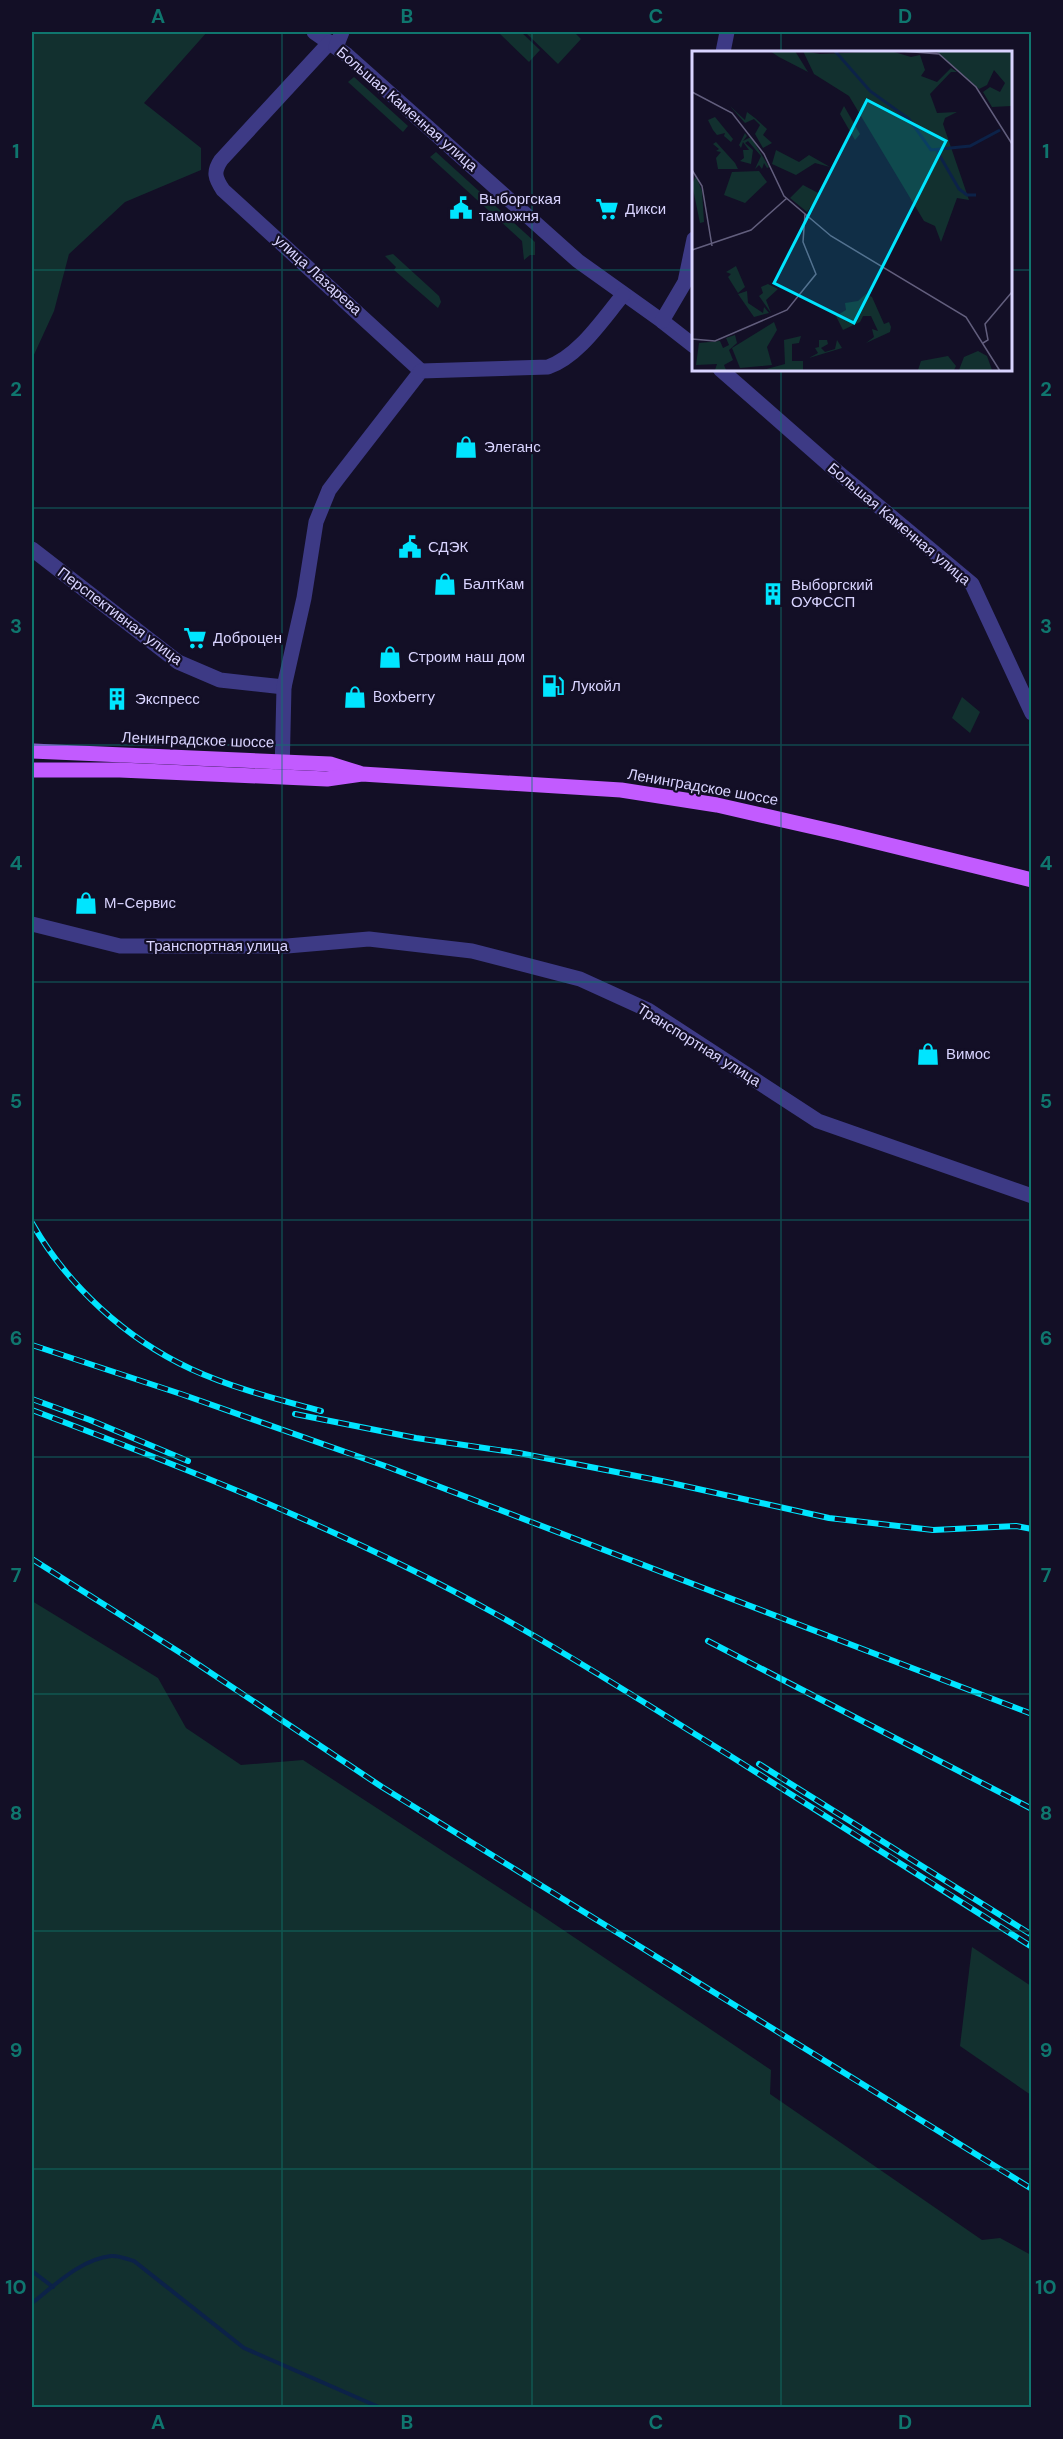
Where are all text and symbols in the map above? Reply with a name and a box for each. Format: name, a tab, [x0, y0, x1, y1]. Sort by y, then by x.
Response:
text: A	[151, 3, 165, 29]
text: B	[401, 3, 413, 29]
text: C	[649, 3, 663, 29]
text: D	[898, 3, 912, 29]
street label: Большая Каменная улица	[332, 42, 482, 176]
inset map	[692, 51, 1012, 370]
text: 1	[12, 138, 20, 164]
text: 1	[1042, 138, 1050, 164]
place label: Выборгская таможня	[479, 189, 561, 226]
public building icon: Выборгская таможня	[448, 195, 474, 221]
supermarket icon: Дикси	[594, 196, 620, 222]
place label: Дикси	[625, 199, 666, 219]
street label: улица Лазарева	[270, 230, 367, 320]
text: 2	[10, 376, 22, 402]
text: 2	[1040, 376, 1052, 402]
shop icon: Элеганс	[453, 434, 479, 460]
place label: Элеганс	[484, 437, 541, 457]
street label: Большая Каменная улица	[823, 458, 975, 590]
public building icon: СДЭК	[397, 534, 423, 560]
place label: СДЭК	[428, 537, 468, 557]
street label: Перспективная улица	[54, 562, 187, 670]
shop icon: БалтКам	[432, 571, 458, 597]
place label: БалтКам	[463, 574, 524, 594]
place label: Выборгский ОУФССП	[791, 575, 873, 612]
building icon: Выборгский ОУФССП	[760, 581, 786, 607]
text: 3	[10, 613, 22, 639]
text: 3	[1040, 613, 1052, 639]
supermarket icon: Доброцен	[182, 625, 208, 651]
place label: Доброцен	[213, 628, 282, 648]
shop icon: Строим наш дом	[377, 644, 403, 670]
place label: Строим наш дом	[408, 647, 525, 667]
fuel station icon: Лукойл	[540, 673, 566, 699]
place label: Лукойл	[571, 676, 621, 696]
shop icon: Boxberry	[342, 684, 368, 710]
building icon: Экспресс	[104, 686, 130, 712]
place label: Boxberry	[373, 687, 436, 707]
place label: Экспресс	[135, 689, 200, 709]
street label: Ленинградское шоссе	[121, 727, 275, 753]
street label: Ленинградское шоссе	[626, 764, 780, 810]
text: 4	[10, 850, 23, 876]
text: 4	[1040, 850, 1053, 876]
shop icon: М-Сервис	[73, 890, 99, 916]
place label: М-Сервис	[104, 893, 176, 913]
street label: Транспортная улица	[146, 936, 289, 956]
street label: Транспортная улица	[633, 999, 765, 1091]
shop icon: Вимос	[915, 1041, 941, 1067]
place label: Вимос	[946, 1044, 991, 1064]
text: 5	[10, 1088, 22, 1114]
text: 5	[1040, 1088, 1052, 1114]
text: 6	[10, 1325, 22, 1351]
text: 6	[1040, 1325, 1052, 1351]
text: 7	[11, 1562, 22, 1588]
text: 7	[1041, 1562, 1052, 1588]
text: 8	[10, 1800, 22, 1826]
text: 8	[1040, 1800, 1052, 1826]
text: 9	[10, 2037, 22, 2063]
text: 9	[1040, 2037, 1052, 2063]
text: 10	[5, 2274, 27, 2300]
text: 10	[1035, 2274, 1057, 2300]
text: A	[151, 2409, 165, 2435]
text: B	[401, 2409, 413, 2435]
text: C	[649, 2409, 663, 2435]
text: D	[898, 2409, 912, 2435]

